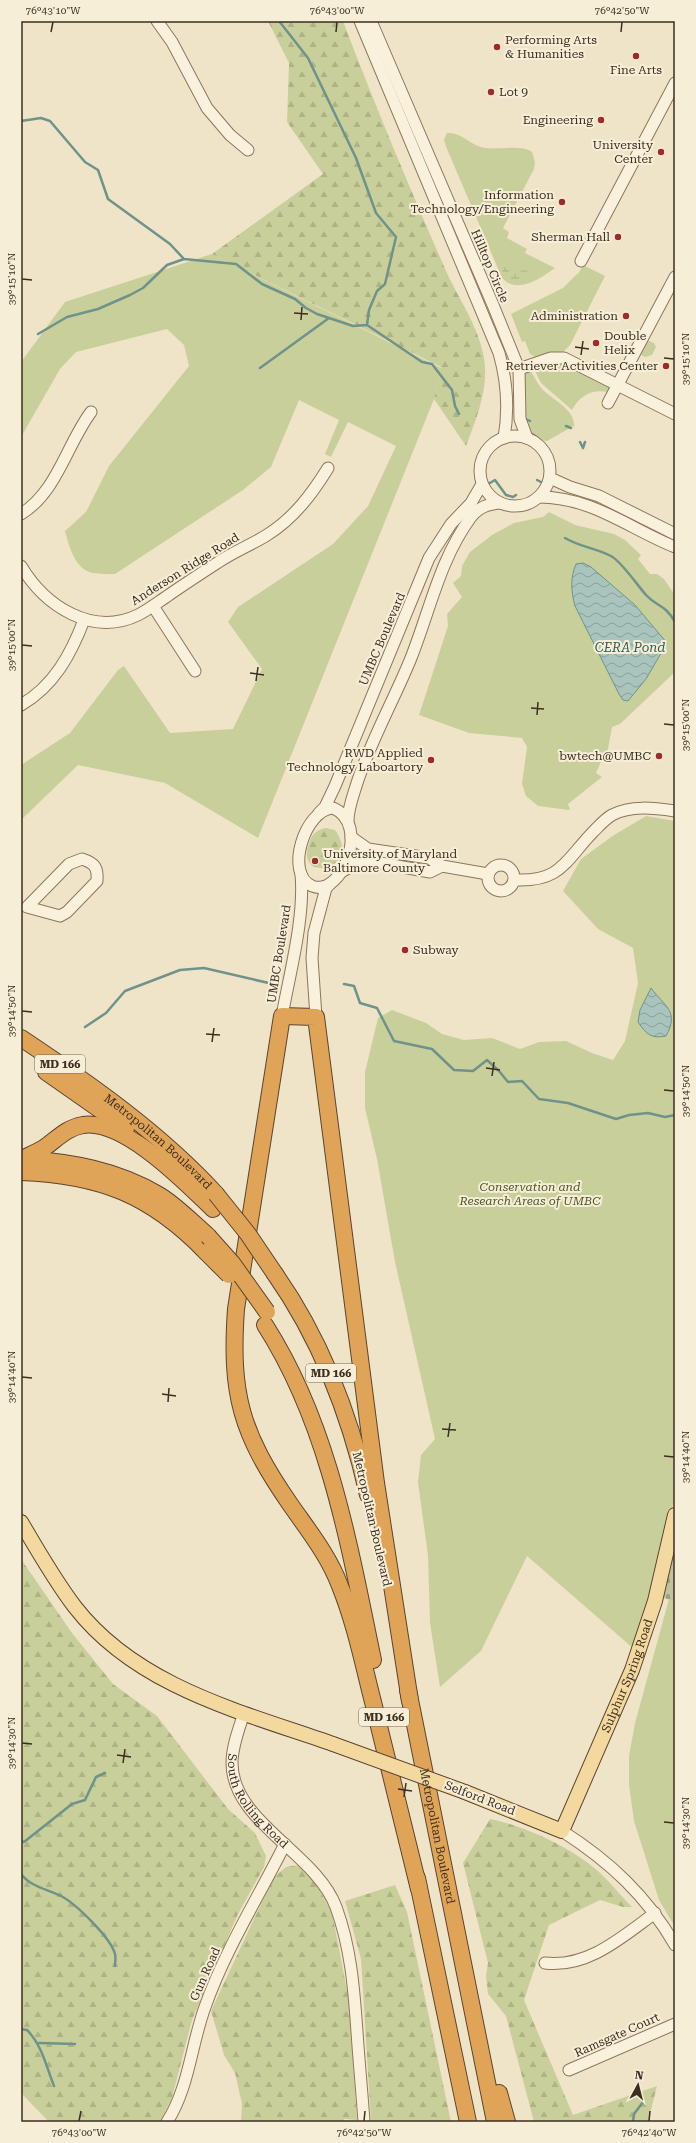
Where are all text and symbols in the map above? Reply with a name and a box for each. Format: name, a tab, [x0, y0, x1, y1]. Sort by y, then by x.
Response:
text: 76°43'10"W	[26, 5, 81, 16]
text: 76°43'00"W	[310, 5, 365, 16]
text: 76°42'50"W	[595, 5, 650, 16]
place label: Performing Arts & Humanities	[505, 33, 597, 61]
marker: Performing Arts & Humanities	[492, 42, 502, 52]
marker: Fine Arts	[631, 51, 641, 61]
place label: Fine Arts	[610, 63, 662, 77]
place label: Lot 9	[499, 85, 528, 99]
marker: Lot 9	[486, 87, 496, 97]
place label: Engineering	[523, 113, 593, 127]
marker: Engineering	[596, 115, 606, 125]
place label: University Center	[593, 138, 654, 166]
marker: University Center	[656, 147, 666, 157]
place label: Information Technology/Engineering	[411, 188, 554, 216]
marker: Information Technology/Engineering	[557, 197, 567, 207]
street label: Hilltop Circle	[468, 227, 512, 305]
place label: Sherman Hall	[531, 230, 610, 244]
marker: Sherman Hall	[613, 232, 623, 242]
text: 39°15'10"N	[6, 253, 17, 305]
place label: Administration	[531, 309, 618, 323]
marker: Administration	[621, 311, 631, 321]
place label: Double Helix	[604, 329, 647, 357]
text: 39°15'10"N	[680, 333, 691, 385]
marker: Double Helix	[591, 338, 601, 348]
place label: Retriever Activities Center	[506, 359, 658, 373]
marker: Retriever Activities Center	[661, 361, 671, 371]
street label: Anderson Ridge Road	[128, 530, 242, 608]
street label: UMBC Boulevard	[356, 590, 408, 688]
text: 39°15'00"N	[6, 619, 17, 671]
water label: CERA Pond	[595, 640, 665, 655]
text: 39°15'00"N	[680, 699, 691, 751]
place label: RWD Applied Technology Laboartory	[287, 746, 424, 774]
place label: bwtech@UMBC	[559, 749, 651, 763]
marker: bwtech@UMBC	[654, 751, 664, 761]
marker: RWD Applied Technology Laboartory	[426, 755, 436, 765]
place label: University of Maryland Baltimore County	[323, 847, 457, 875]
marker: University of Maryland Baltimore County	[310, 856, 320, 866]
street label: UMBC Boulevard	[264, 903, 294, 1004]
place label: Subway	[413, 943, 459, 957]
marker: Subway	[400, 945, 410, 955]
text: 39°14'50"N	[6, 985, 17, 1037]
road number: MD 166	[35, 1055, 85, 1073]
text: 39°14'50"N	[680, 1065, 691, 1117]
street label: Metropolitan Boulevard	[101, 1091, 215, 1192]
park label: Conservation and Research Areas of UMBC	[458, 1180, 601, 1208]
text: 39°14'40"N	[6, 1351, 17, 1403]
road number: MD 166	[306, 1364, 356, 1382]
text: 39°14'40"N	[680, 1431, 691, 1483]
street label: Metropolitan Boulevard	[350, 1450, 394, 1588]
street label: Sulphur Spring Road	[599, 1617, 656, 1735]
road number: MD 166	[359, 1708, 409, 1726]
text: 39°14'30"N	[6, 1717, 17, 1769]
street label: South Rolling Road	[225, 1753, 291, 1851]
street label: Metropolitan Boulevard	[417, 1767, 458, 1905]
street label: Selford Road	[443, 1778, 518, 1818]
text: 39°14'30"N	[680, 1797, 691, 1849]
street label: Gun Road	[187, 1945, 223, 2003]
street label: Ramsgate Court	[572, 2010, 662, 2060]
north arrow	[618, 2065, 658, 2105]
text: N	[634, 2069, 645, 2083]
text: 76°43'00"W	[52, 2127, 107, 2138]
text: 76°42'50"W	[337, 2127, 392, 2138]
text: 76°42'40"W	[622, 2127, 677, 2138]

